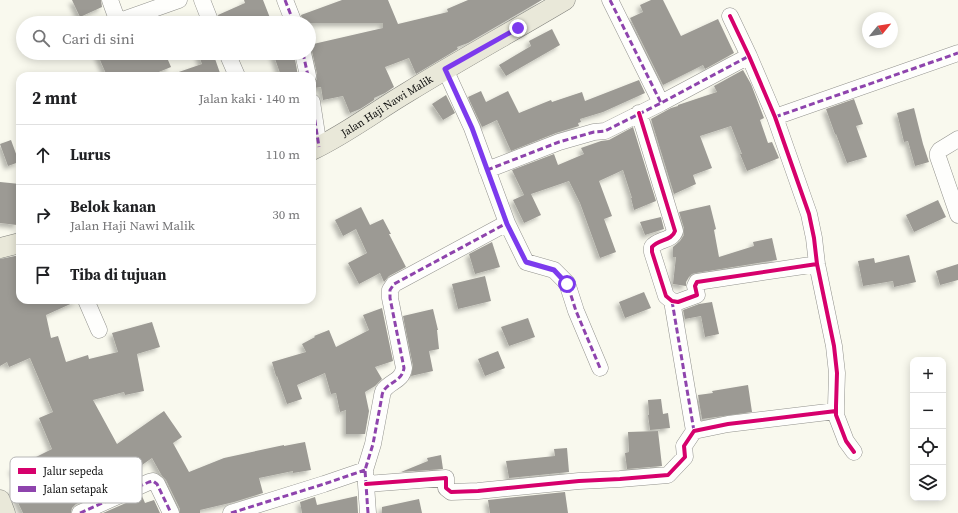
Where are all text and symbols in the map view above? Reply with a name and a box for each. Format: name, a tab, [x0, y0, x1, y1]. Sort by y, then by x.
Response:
north arrow	[862, 12, 898, 48]
search box	[16, 16, 316, 60]
route end	[509, 19, 527, 37]
icon: search	[30, 27, 52, 49]
text: Cari di sini	[62, 28, 134, 49]
street label: Jalan Haji Nawi Malik	[337, 71, 436, 141]
text: 2 mnt	[32, 86, 77, 110]
text: Jalan kaki · 140 m	[199, 90, 300, 107]
icon: ahead	[32, 144, 54, 166]
text: Lurus	[70, 144, 111, 165]
text: 110 m	[266, 146, 300, 163]
text: Belok kanan	[70, 196, 156, 217]
icon: right	[32, 204, 54, 226]
text: 30 m	[272, 206, 300, 223]
text: Jalan Haji Nawi Malik	[70, 217, 195, 234]
icon: arrive	[32, 264, 54, 286]
text: Tiba di tujuan	[70, 264, 166, 285]
route start	[558, 275, 576, 293]
map controls	[910, 357, 946, 501]
button: +	[910, 357, 946, 393]
button: −	[910, 393, 946, 429]
button: locate	[910, 429, 946, 465]
legend	[10, 457, 142, 503]
text: Jalur sepeda	[42, 464, 104, 479]
button: layers	[910, 465, 946, 501]
text: Jalan setapak	[42, 482, 109, 497]

